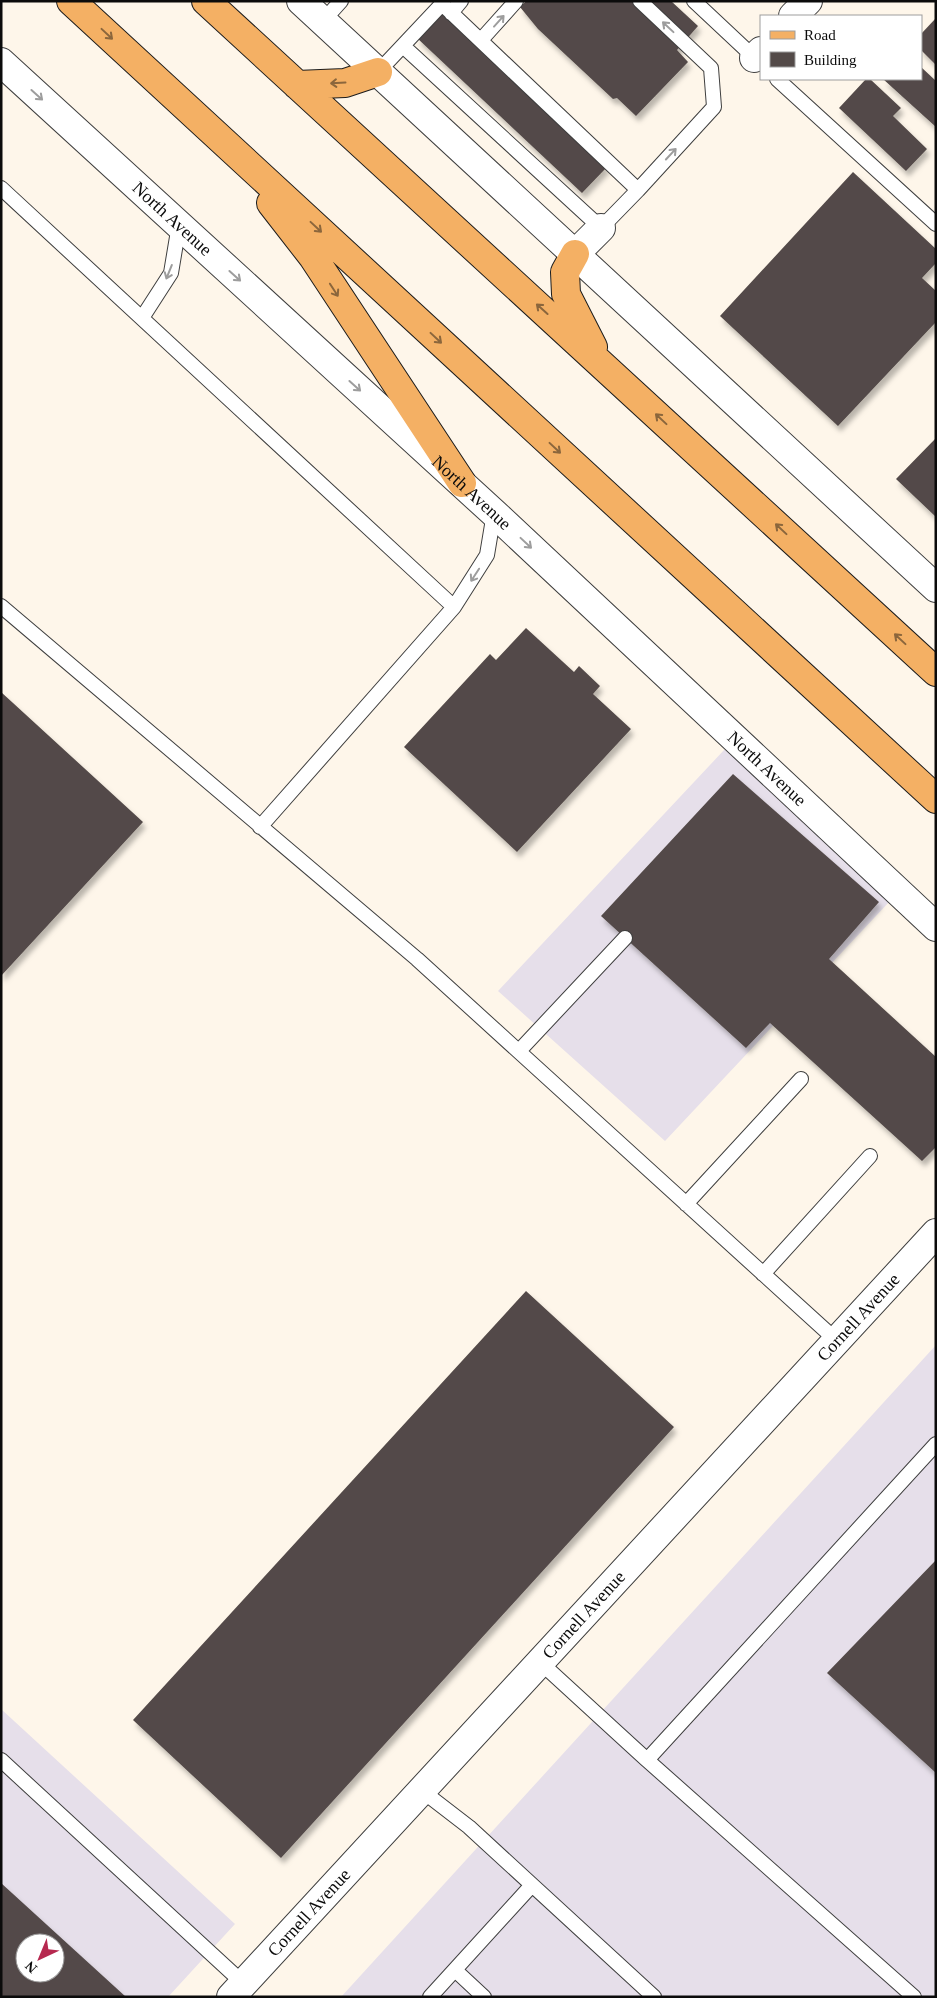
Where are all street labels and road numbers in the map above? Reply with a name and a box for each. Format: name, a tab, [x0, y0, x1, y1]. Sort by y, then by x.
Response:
street label: North Avenue	[128, 177, 216, 260]
street label: North Avenue	[428, 451, 515, 534]
street label: North Avenue	[723, 727, 810, 810]
street label: Cornell Avenue	[813, 1269, 904, 1365]
street label: Cornell Avenue	[538, 1567, 629, 1663]
street label: Cornell Avenue	[264, 1864, 354, 1961]

